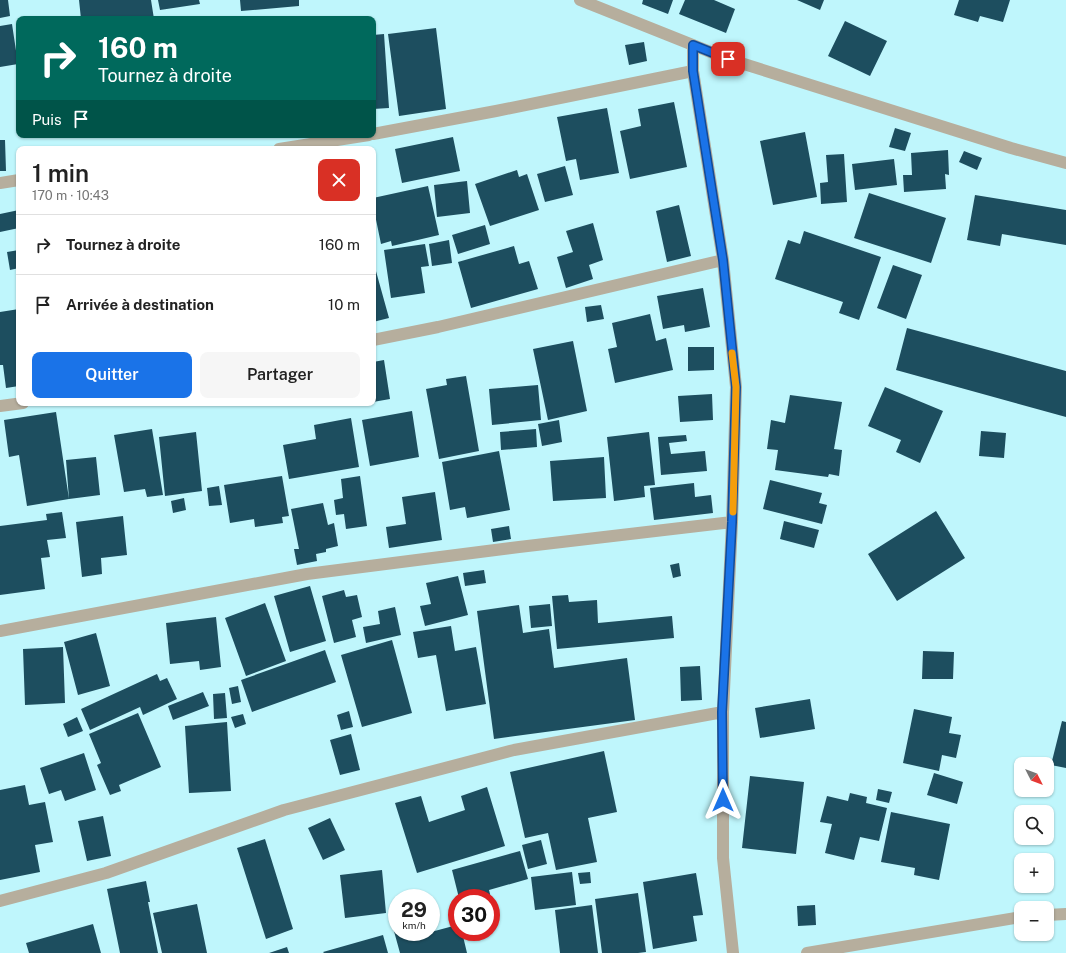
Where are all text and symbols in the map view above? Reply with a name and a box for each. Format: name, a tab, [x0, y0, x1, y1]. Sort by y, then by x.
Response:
text: 160 m	[98, 31, 178, 64]
icon: right	[32, 32, 84, 84]
pin	[711, 42, 745, 76]
icon: arrive	[717, 48, 739, 70]
text: Tournez à droite	[98, 65, 232, 86]
icon: arrive	[70, 108, 92, 130]
text: Puis	[32, 111, 62, 128]
text: 1 min	[32, 159, 89, 187]
button: close	[318, 159, 360, 201]
text: 170 m · 10:43	[32, 188, 109, 203]
icon: right	[32, 234, 54, 256]
text: Tournez à droite	[66, 236, 180, 253]
text: 160 m	[319, 236, 360, 253]
icon: arrive	[32, 294, 54, 316]
text: Arrivée à destination	[66, 296, 214, 313]
text: 10 m	[328, 296, 360, 313]
button: Quitter	[32, 352, 192, 398]
button: Partager	[200, 352, 360, 398]
north arrow	[1014, 757, 1054, 797]
map controls	[1014, 757, 1054, 941]
position arrow	[702, 779, 744, 821]
button: search	[1014, 805, 1054, 845]
button: +	[1014, 853, 1054, 893]
speed limit sign: 30	[448, 889, 500, 941]
text: 29	[401, 898, 427, 922]
button: −	[1014, 901, 1054, 941]
text: km/h	[402, 919, 426, 931]

